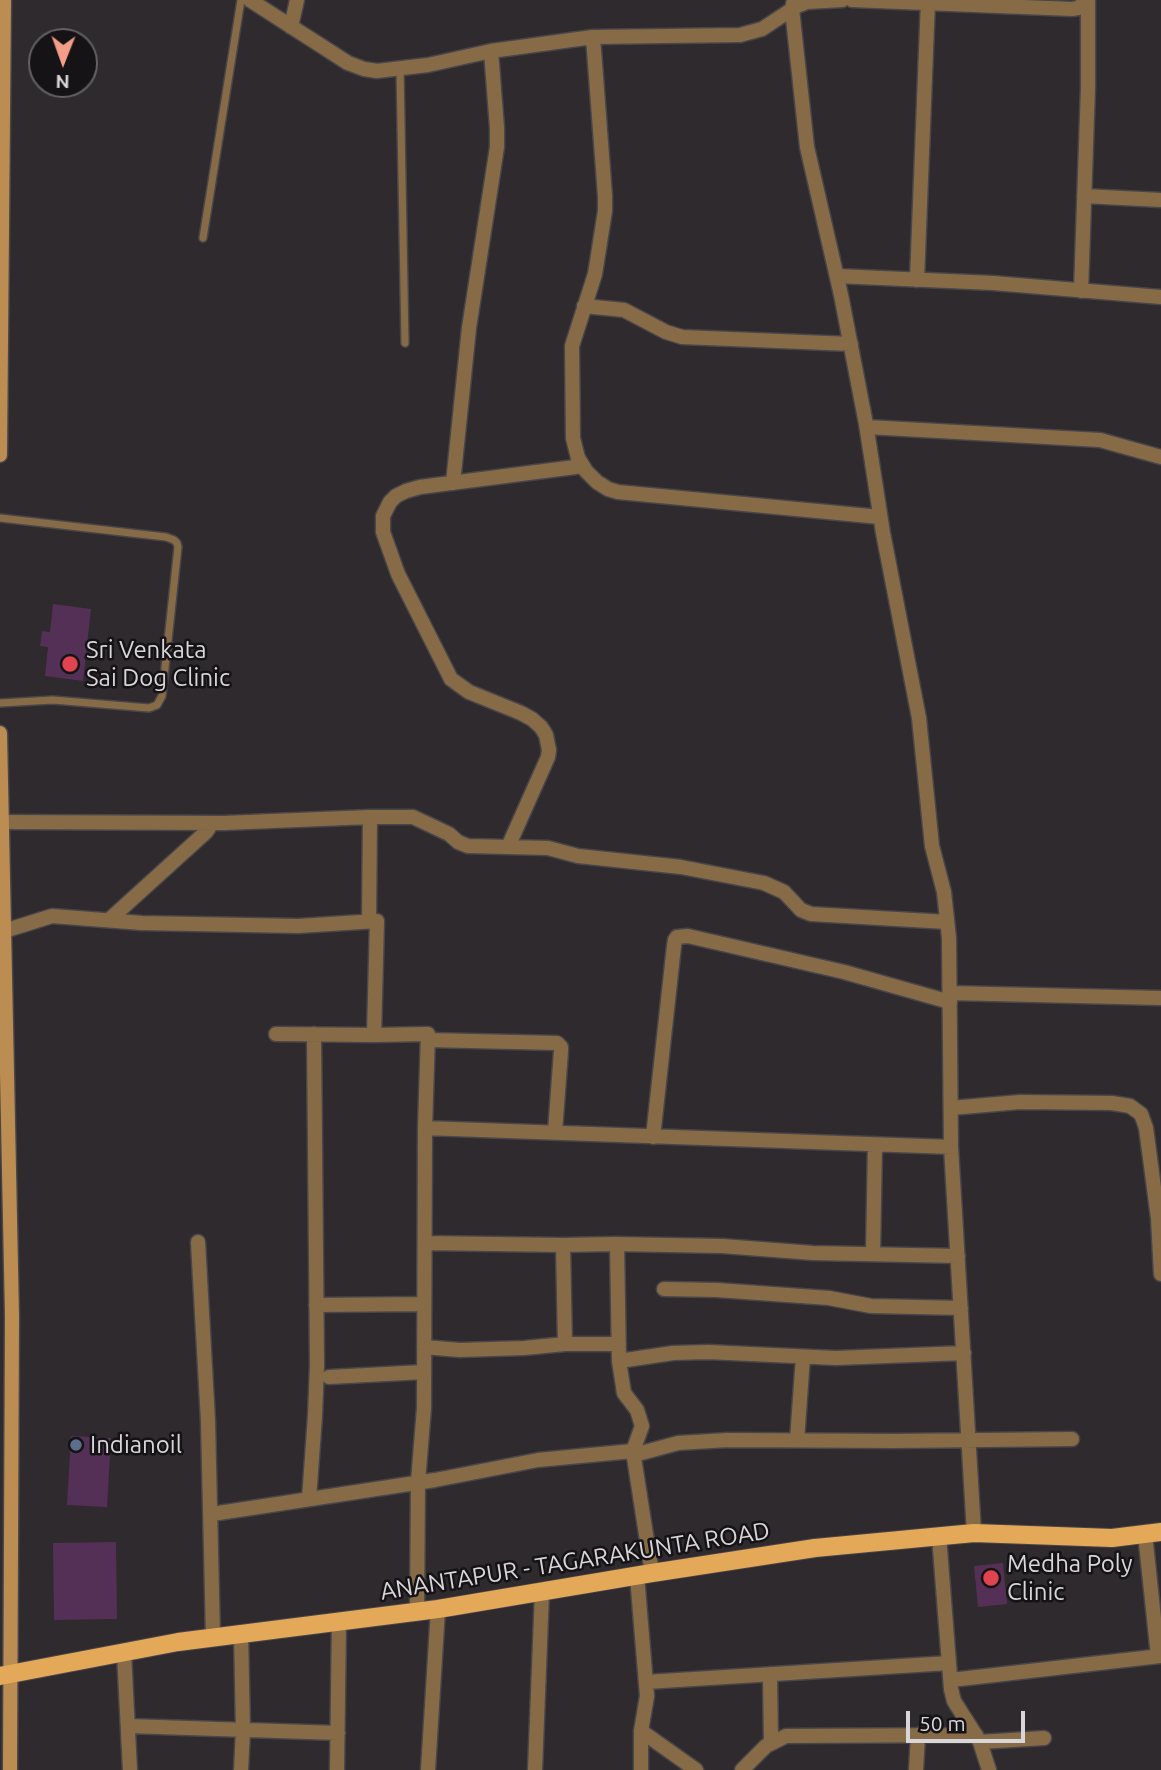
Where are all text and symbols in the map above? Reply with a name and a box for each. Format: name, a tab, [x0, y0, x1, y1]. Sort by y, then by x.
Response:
north arrow	[28, 28, 98, 98]
text: N	[55, 71, 70, 93]
place label: Sri Venkata Sai Dog Clinic	[86, 636, 230, 692]
marker: Sri Venkata Sai Dog Clinic	[60, 654, 80, 674]
place label: Indianoil	[90, 1431, 182, 1459]
marker: Indianoil	[68, 1437, 84, 1453]
street label: ANANTAPUR - TAGARAKUNTA ROAD	[378, 1516, 772, 1606]
place label: Medha Poly Clinic	[1007, 1550, 1133, 1606]
marker: Medha Poly Clinic	[981, 1568, 1001, 1588]
scale bar	[909, 1696, 1028, 1740]
text: 50 m	[919, 1711, 966, 1735]

